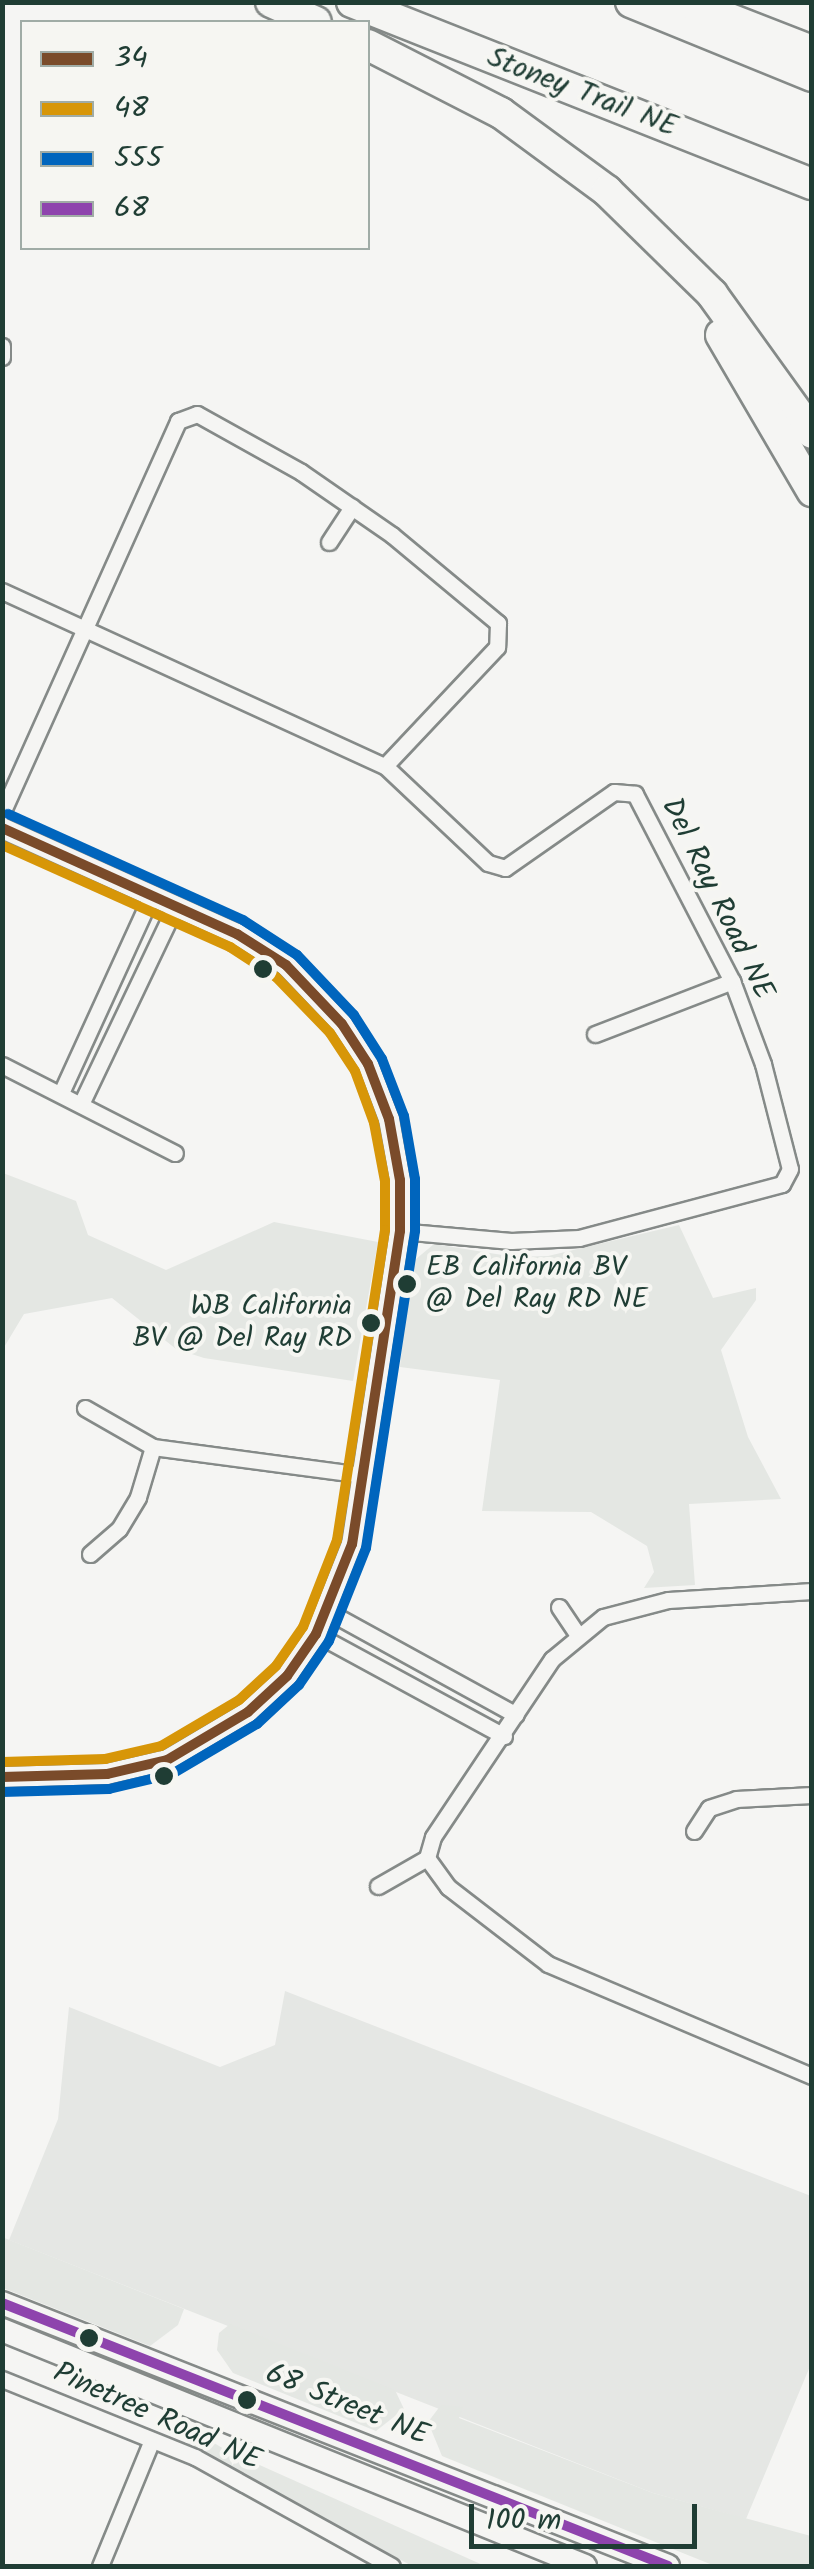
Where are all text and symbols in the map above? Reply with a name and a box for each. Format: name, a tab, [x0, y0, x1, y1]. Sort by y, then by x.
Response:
legend	[20, 20, 370, 250]
text: 34	[114, 35, 148, 83]
street label: Stoney Trail NE	[482, 40, 682, 146]
text: 48	[114, 85, 149, 133]
text: 555	[114, 135, 162, 183]
text: 68	[114, 185, 149, 233]
street label: Del Ray Road NE	[653, 792, 781, 1006]
unlabelled marker	[253, 959, 273, 979]
place label: EB California BV @ Del Ray RD NE	[426, 1251, 648, 1317]
marker: EB California BV @ Del Ray RD NE	[397, 1274, 417, 1294]
place label: WB California BV @ Del Ray RD	[133, 1290, 352, 1356]
marker: WB California BV @ Del Ray RD	[361, 1313, 381, 1333]
unlabelled marker	[154, 1766, 174, 1786]
unlabelled marker	[79, 2328, 99, 2348]
street label: Pinetree Road NE	[48, 2355, 266, 2479]
street label: 68 Street NE	[260, 2356, 434, 2454]
unlabelled marker	[237, 2390, 257, 2410]
scale bar	[474, 2484, 702, 2546]
text: 100 m	[486, 2497, 561, 2545]

